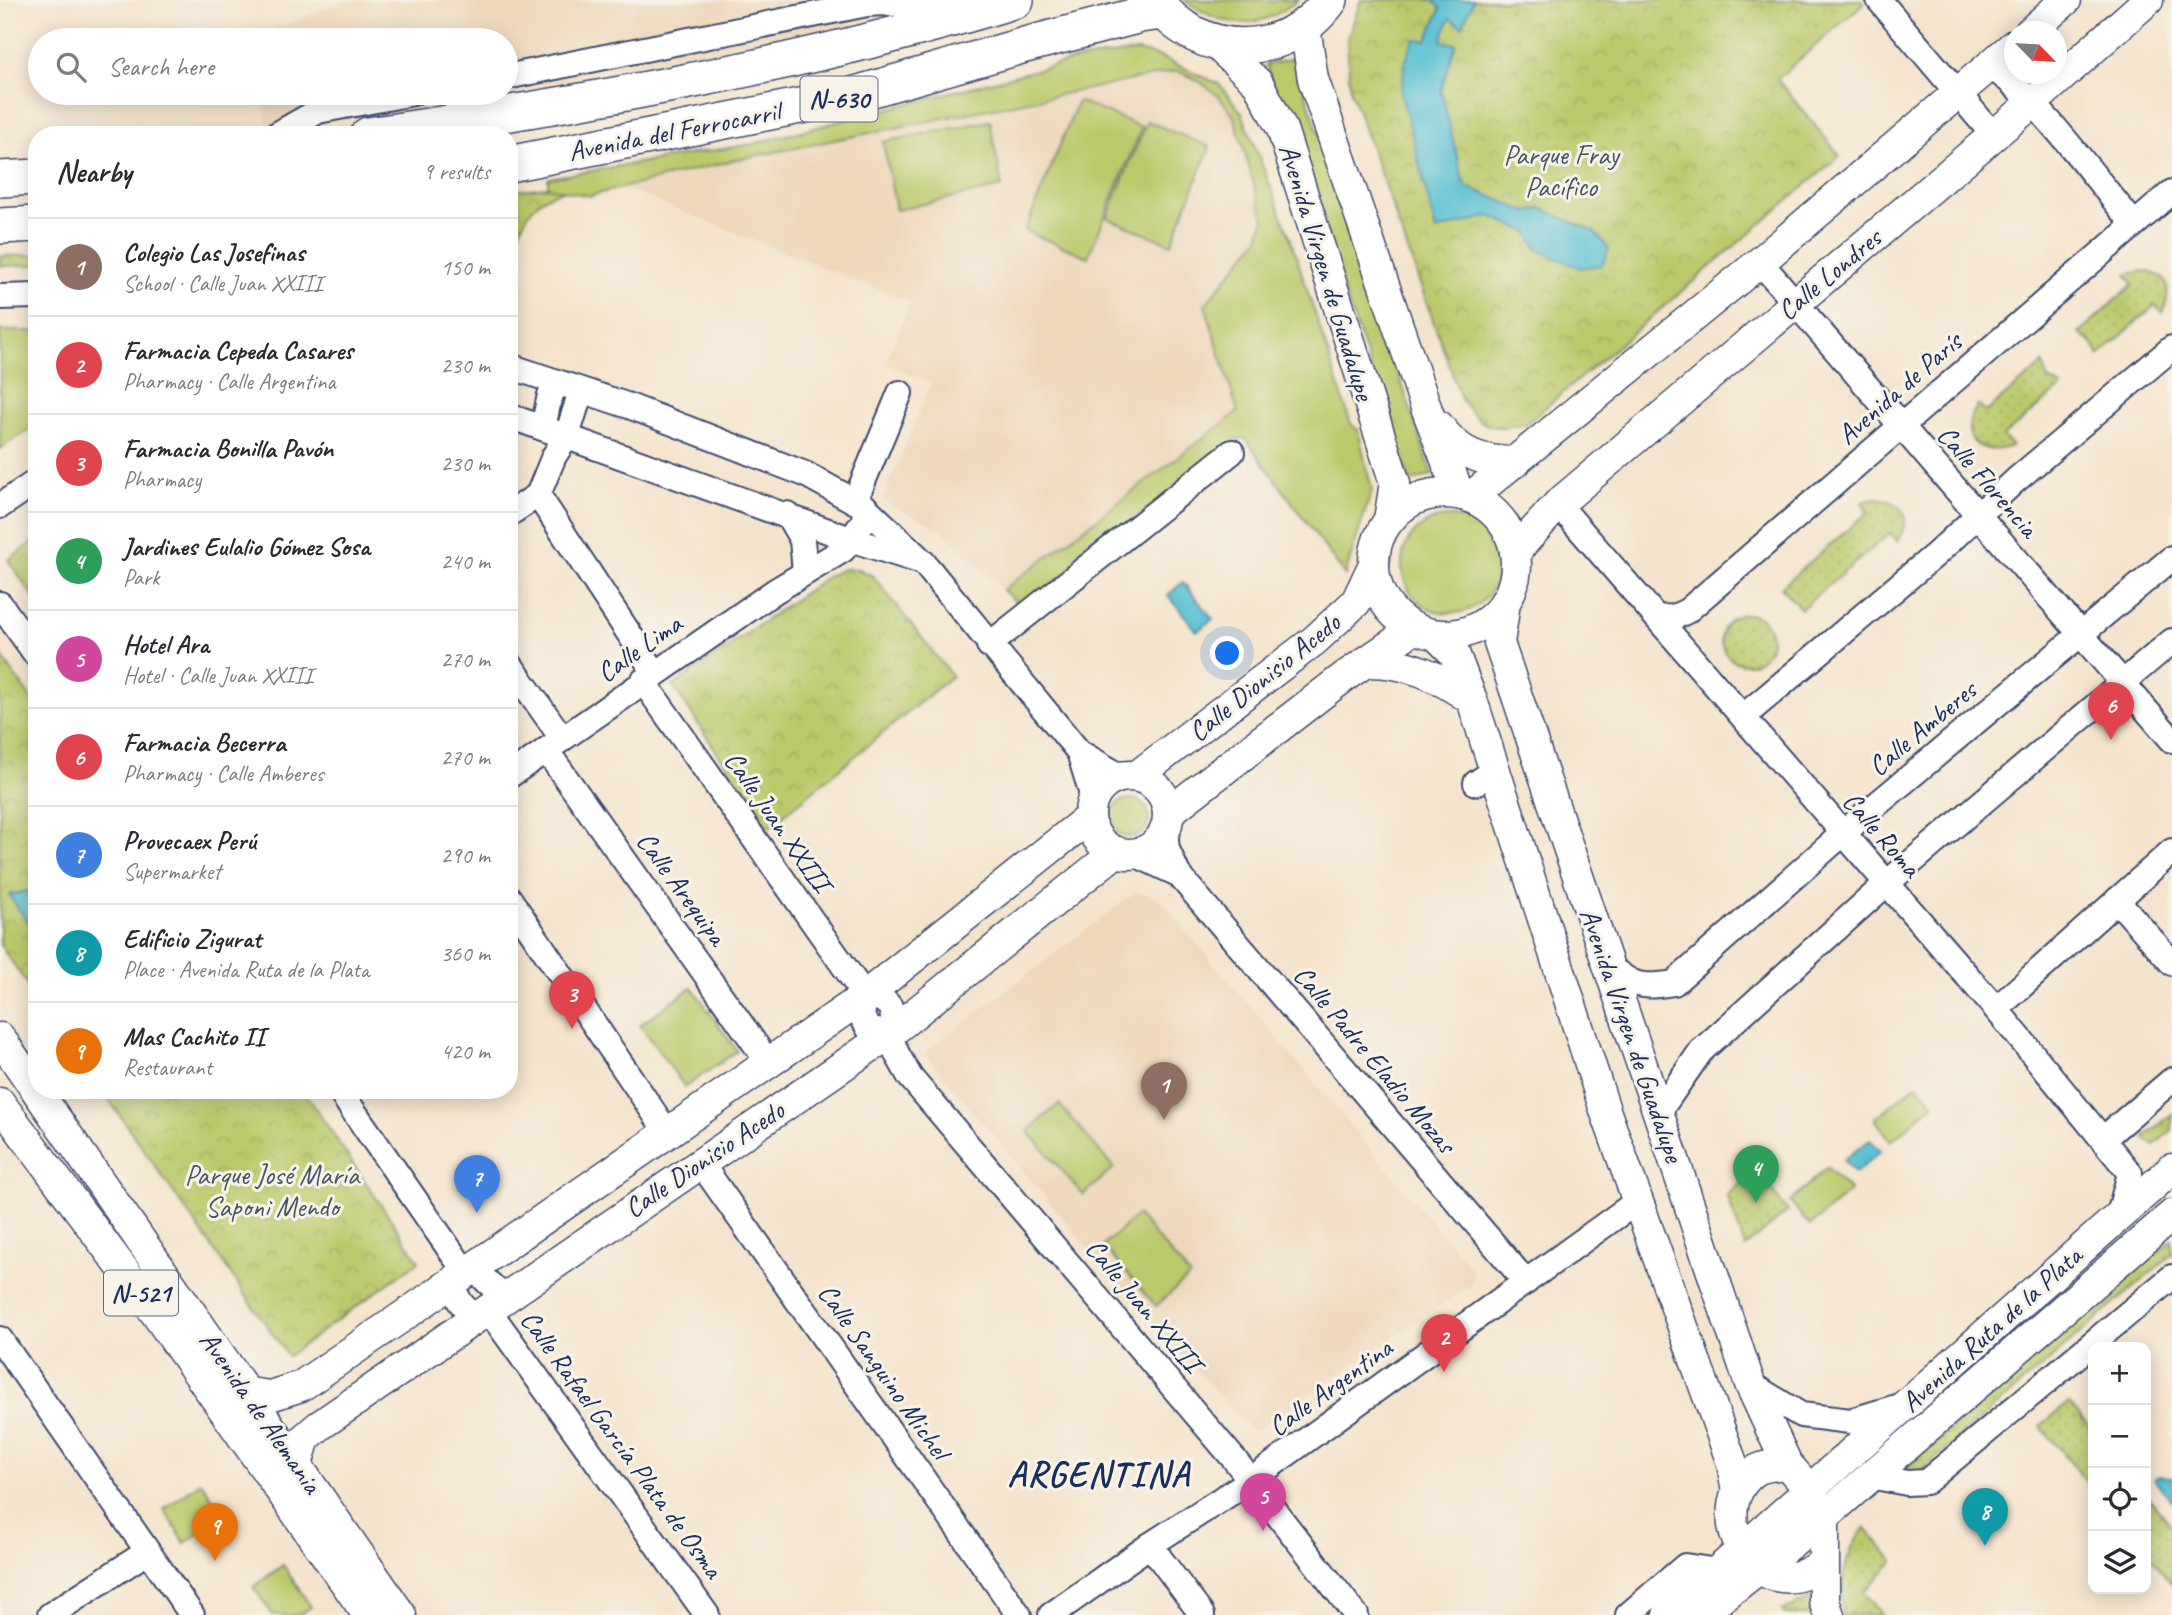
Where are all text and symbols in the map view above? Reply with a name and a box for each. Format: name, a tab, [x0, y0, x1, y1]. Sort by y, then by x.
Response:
north arrow	[2004, 21, 2067, 84]
search box	[28, 28, 518, 105]
icon: search	[52, 48, 90, 86]
text: Search here	[108, 50, 214, 83]
road number: N-630	[800, 76, 878, 122]
street label: Avenida del Ferrocarril	[565, 92, 788, 169]
park label: Parque Fray Pacífico	[1504, 137, 1621, 204]
street label: Avenida Virgen de Guadalupe	[1271, 140, 1383, 406]
text: Nearby	[56, 153, 132, 191]
text: 9 results	[423, 157, 490, 186]
street label: Calle Londres	[1770, 219, 1890, 328]
text: Colegio Las Josefinas	[123, 236, 305, 269]
text: 1	[74, 253, 84, 282]
text: 150 m	[441, 253, 490, 282]
text: School · Calle Juan XXIII	[123, 269, 322, 298]
street label: Avenida de París	[1829, 323, 1970, 452]
text: Farmacia Cepeda Casares	[123, 334, 353, 367]
text: 2	[74, 351, 84, 380]
text: 230 m	[441, 351, 490, 380]
text: Pharmacy · Calle Argentina	[123, 367, 335, 396]
street label: Calle Florencia	[1930, 418, 2048, 546]
text: Farmacia Bonilla Pavón	[123, 432, 333, 465]
text: 3	[74, 449, 84, 478]
text: 230 m	[441, 449, 490, 478]
text: Pharmacy	[123, 465, 201, 494]
text: Jardines Eulalio Gómez Sosa	[123, 530, 370, 563]
text: 4	[74, 547, 84, 576]
text: 240 m	[441, 547, 490, 576]
text: Park	[123, 563, 159, 592]
street label: Calle Dionisio Acedo	[1181, 604, 1349, 749]
street label: Calle Lima	[590, 605, 690, 690]
text: Hotel Ara	[123, 628, 209, 661]
your location	[1210, 636, 1244, 670]
text: 5	[74, 645, 84, 674]
text: 270 m	[441, 645, 490, 674]
text: Hotel · Calle Juan XXIII	[123, 661, 313, 690]
street label: Calle Amberes	[1861, 671, 1985, 783]
pin: 6	[2088, 682, 2134, 740]
text: Farmacia Becerra	[123, 726, 286, 759]
text: 6	[74, 743, 84, 772]
text: 270 m	[441, 743, 490, 772]
street label: Calle Juan XXIII	[717, 744, 843, 903]
text: Pharmacy · Calle Amberes	[123, 759, 324, 788]
street label: Calle Roma	[1835, 784, 1930, 886]
text: Provecaex Perú	[123, 824, 256, 857]
street label: Calle Arequipa	[629, 824, 736, 954]
text: 7	[74, 841, 84, 870]
text: 290 m	[441, 841, 490, 870]
text: Supermarket	[123, 857, 221, 886]
street label: Avenida Virgen de Guadalupe	[1572, 903, 1692, 1168]
text: Edificio Zigurat	[123, 922, 261, 955]
text: 8	[74, 939, 84, 968]
text: 360 m	[441, 939, 490, 968]
text: Place · Avenida Ruta de la Plata	[123, 955, 369, 984]
street label: Calle Padre Eladio Mozas	[1286, 958, 1465, 1162]
pin: 3	[549, 971, 595, 1029]
text: Mas Cachito II	[123, 1020, 265, 1053]
text: 9	[74, 1037, 84, 1066]
text: 420 m	[441, 1037, 490, 1066]
text: Restaurant	[123, 1053, 212, 1082]
pin: 1	[1141, 1062, 1187, 1120]
street label: Calle Dionisio Acedo	[617, 1092, 792, 1225]
pin: 4	[1733, 1145, 1779, 1203]
pin: 7	[454, 1155, 500, 1213]
park label: Parque José María Saponi Mendo	[185, 1157, 361, 1224]
street label: Calle Juan XXIII	[1078, 1231, 1214, 1383]
street label: Avenida Ruta de la Plata	[1893, 1237, 2091, 1420]
road number: N-521	[104, 1270, 178, 1316]
street label: Calle Sanguino Michel	[811, 1276, 960, 1470]
street label: Calle Rafael García Plata de Osma	[513, 1303, 732, 1586]
pin: 2	[1421, 1314, 1467, 1372]
street label: Avenida de Alemania	[192, 1324, 331, 1501]
street label: Calle Argentina	[1261, 1329, 1400, 1444]
map controls	[2088, 1342, 2151, 1594]
button: +	[2088, 1342, 2151, 1405]
button: −	[2088, 1405, 2151, 1468]
district label: ARGENTINA	[1007, 1452, 1191, 1497]
button: locate	[2088, 1468, 2151, 1531]
pin: 5	[1240, 1473, 1286, 1531]
pin: 8	[1962, 1488, 2008, 1546]
pin: 9	[192, 1503, 238, 1561]
button: layers	[2088, 1531, 2151, 1594]

